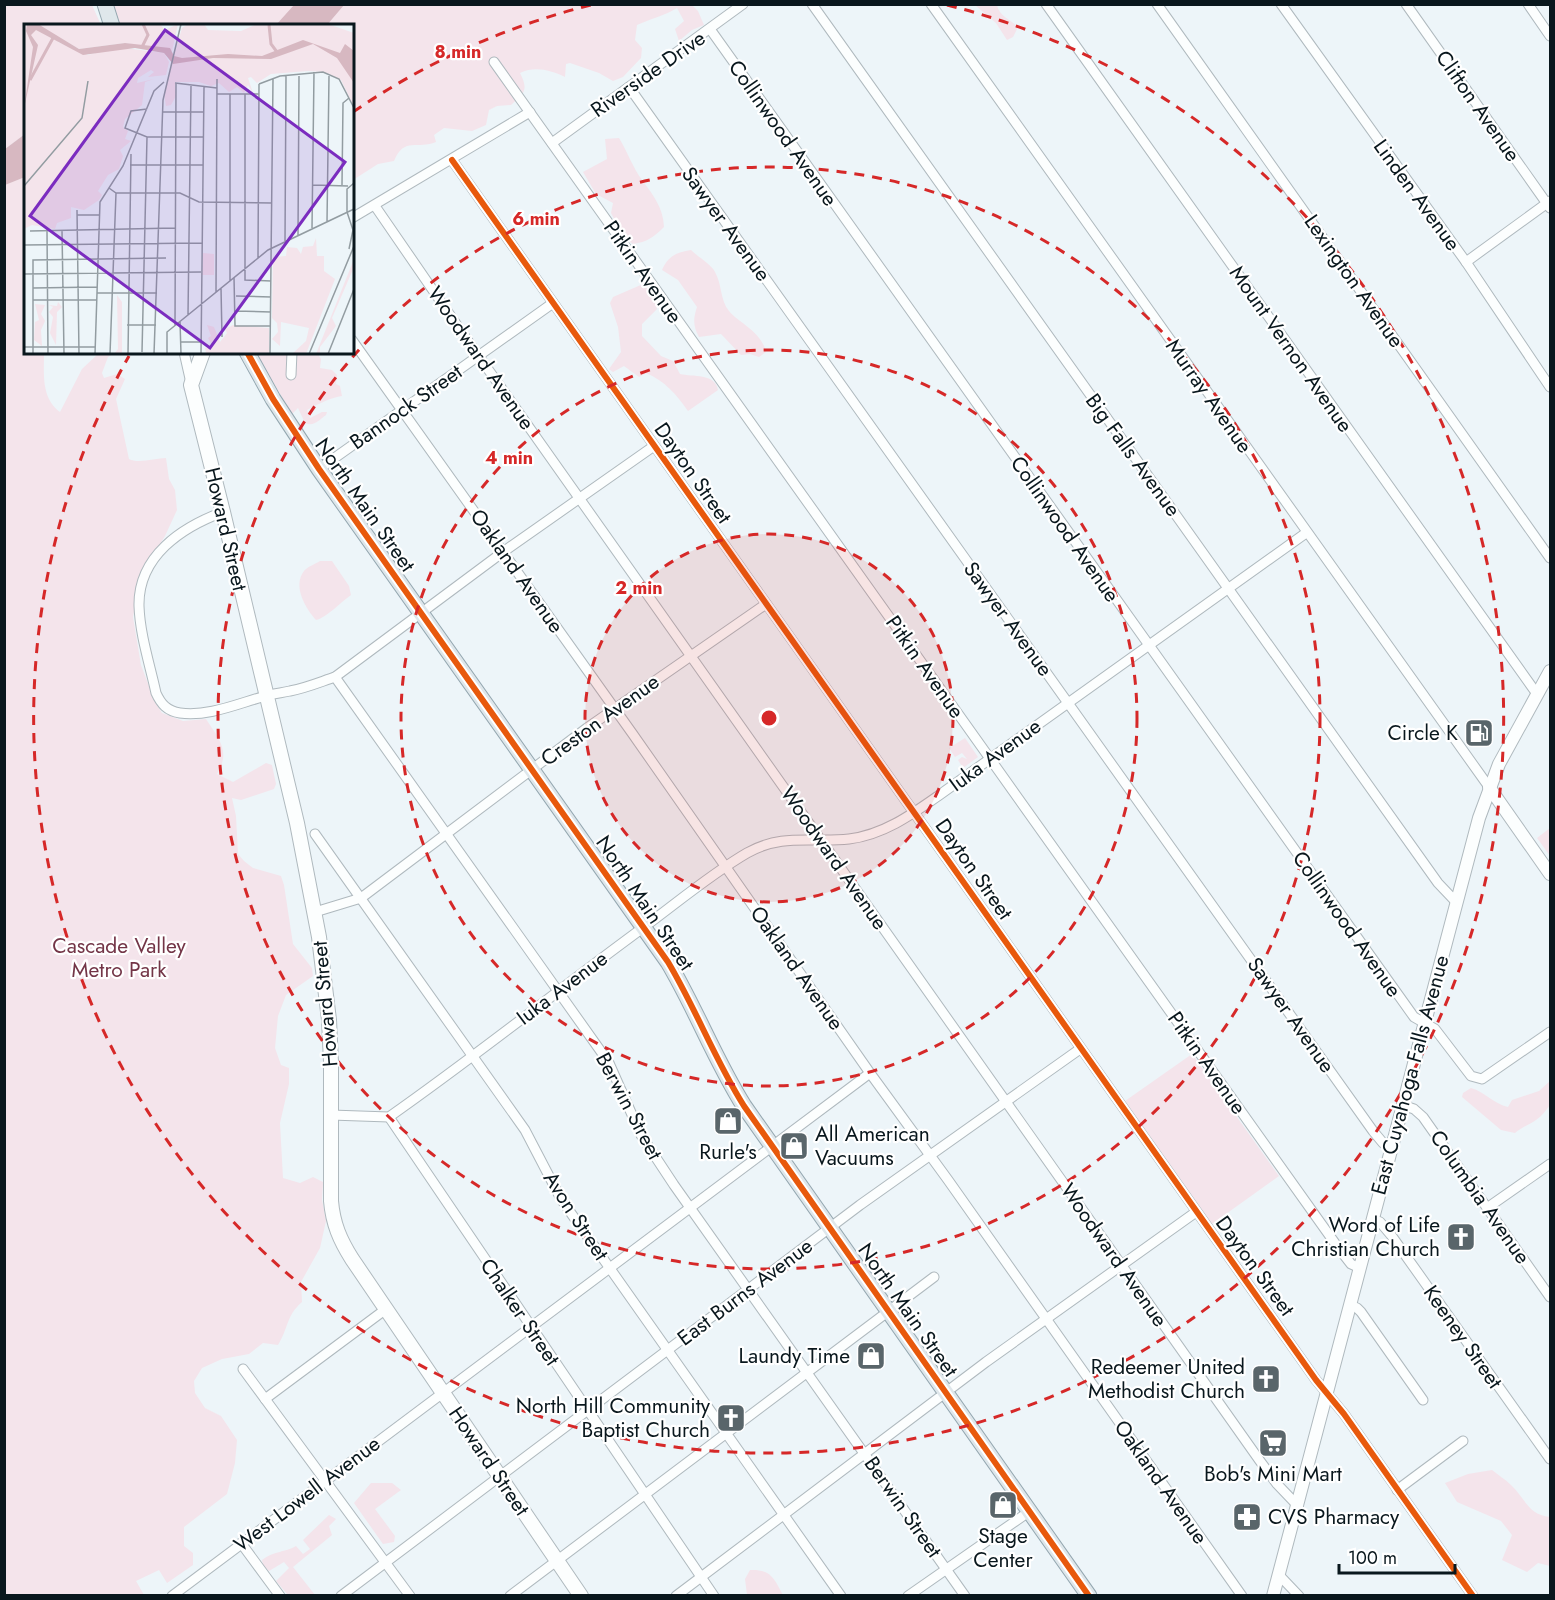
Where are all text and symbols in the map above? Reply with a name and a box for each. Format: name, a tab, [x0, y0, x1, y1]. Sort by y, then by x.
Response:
street label: Riverside Drive	[585, 23, 712, 125]
inset map	[24, 24, 354, 354]
text: 8 min	[435, 39, 481, 65]
street label: Clifton Avenue	[1428, 44, 1528, 168]
street label: Collinwood Avenue	[721, 54, 845, 212]
street label: Linden Avenue	[1366, 133, 1468, 257]
street label: Sawyer Avenue	[674, 161, 778, 288]
text: 6 min	[512, 206, 560, 232]
street label: Lexington Avenue	[1297, 208, 1411, 354]
street label: Pitkin Avenue	[596, 214, 690, 330]
street label: Mount Vernon Avenue	[1222, 260, 1360, 439]
street label: Woodward Avenue	[420, 280, 542, 436]
street label: Murray Avenue	[1158, 333, 1260, 459]
street label: Bannock Street	[344, 357, 468, 457]
street label: Big Falls Avenue	[1078, 387, 1188, 523]
street label: Dayton Street	[647, 416, 739, 530]
street label: North Main Street	[308, 432, 422, 578]
text: 4 min	[485, 445, 533, 471]
street label: Collinwood Avenue	[1003, 450, 1127, 608]
street label: Howard Street	[197, 464, 255, 594]
street label: Oakland Avenue	[463, 503, 571, 639]
street label: Sawyer Avenue	[956, 556, 1060, 683]
text: 2 min	[615, 575, 663, 601]
street label: Pitkin Avenue	[878, 609, 972, 725]
street label: Creston Avenue	[535, 667, 666, 773]
centre of rings	[759, 708, 779, 728]
street label: Iuka Avenue	[943, 711, 1047, 799]
fuel station icon: Circle K	[1463, 717, 1495, 749]
place label: Circle K	[1387, 718, 1458, 748]
street label: Woodward Avenue	[773, 780, 895, 936]
street label: Dayton Street	[928, 812, 1020, 926]
street label: North Main Street	[589, 829, 701, 977]
street label: Collinwood Avenue	[1285, 845, 1409, 1003]
street label: Oakland Avenue	[743, 900, 851, 1036]
park label: Cascade Valley Metro Park	[52, 931, 186, 985]
street label: Howard Street	[305, 940, 345, 1068]
street label: Iuka Avenue	[510, 944, 614, 1032]
street label: Sawyer Avenue	[1240, 951, 1342, 1079]
street label: East Cuyahoga Falls Avenue	[1364, 952, 1456, 1198]
street label: Pitkin Avenue	[1160, 1005, 1254, 1121]
street label: Berwin Street	[588, 1047, 670, 1165]
shop icon: Rurle's	[712, 1105, 744, 1137]
place label: All American Vacuums	[815, 1119, 930, 1173]
street label: Columbia Avenue	[1423, 1124, 1538, 1270]
shop icon: All American Vacuums	[778, 1130, 810, 1162]
place label: Rurle's	[699, 1137, 757, 1167]
street label: Avon Street	[536, 1166, 616, 1266]
street label: Woodward Avenue	[1053, 1177, 1175, 1333]
street label: Dayton Street	[1208, 1210, 1302, 1322]
place label: Word of Life Christian Church	[1291, 1210, 1440, 1264]
church icon: Word of Life Christian Church	[1445, 1221, 1477, 1253]
street label: East Burns Avenue	[671, 1231, 819, 1353]
street label: North Main Street	[851, 1237, 965, 1383]
street label: Chalker Street	[473, 1252, 567, 1372]
street label: Keeney Street	[1416, 1279, 1510, 1395]
shop icon: Laundy Time	[855, 1340, 887, 1372]
place label: Laundy Time	[738, 1341, 850, 1371]
place label: Redeemer United Methodist Church	[1088, 1352, 1245, 1406]
church icon: Redeemer United Methodist Church	[1250, 1363, 1282, 1395]
place label: North Hill Community Baptist Church	[516, 1391, 711, 1445]
street label: Howard Street	[441, 1400, 537, 1522]
church icon: North Hill Community Baptist Church	[715, 1402, 747, 1434]
street label: Oakland Avenue	[1107, 1414, 1215, 1550]
supermarket icon: Bob's Mini Mart	[1257, 1427, 1289, 1459]
street label: West Lowell Avenue	[227, 1429, 387, 1559]
street label: Berwin Street	[857, 1450, 949, 1564]
place label: Bob's Mini Mart	[1204, 1459, 1342, 1489]
shop icon: Stage Center	[987, 1489, 1019, 1521]
pharmacy icon: CVS Pharmacy	[1231, 1501, 1263, 1533]
place label: CVS Pharmacy	[1268, 1502, 1400, 1532]
place label: Stage Center	[973, 1521, 1033, 1575]
scale bar	[1339, 1537, 1454, 1575]
text: 100 m	[1348, 1545, 1397, 1571]

